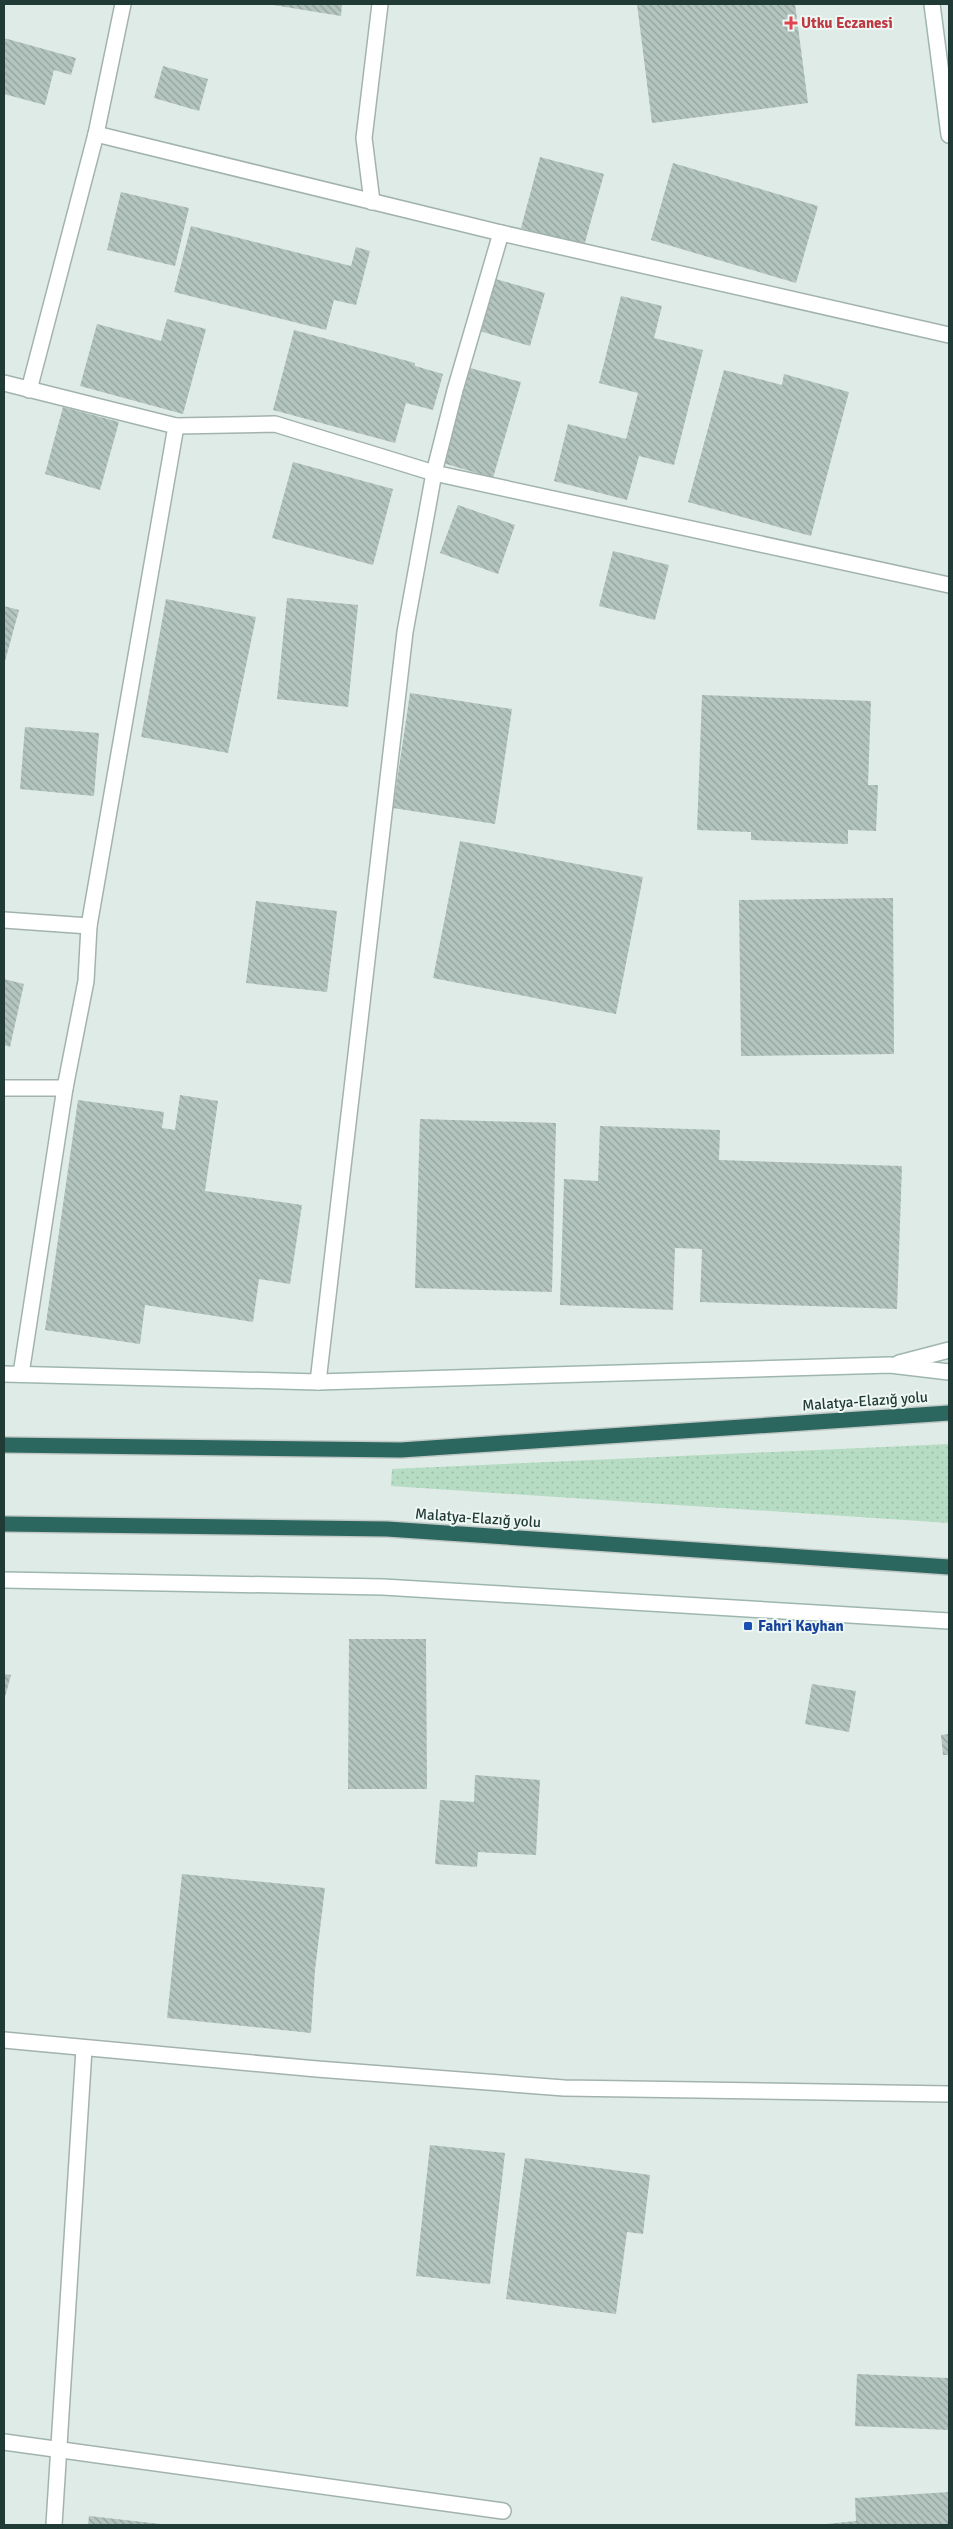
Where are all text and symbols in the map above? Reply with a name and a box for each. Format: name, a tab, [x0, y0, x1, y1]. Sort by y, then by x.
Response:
place label: Utku Eczanesi	[801, 14, 893, 32]
marker: Utku Eczanesi	[785, 17, 797, 29]
street label: Malatya-Elazığ yolu	[801, 1388, 929, 1414]
street label: Malatya-Elazığ yolu	[414, 1505, 542, 1531]
place label: Fahri Kayhan	[758, 1617, 844, 1635]
marker: Fahri Kayhan	[742, 1620, 754, 1632]

